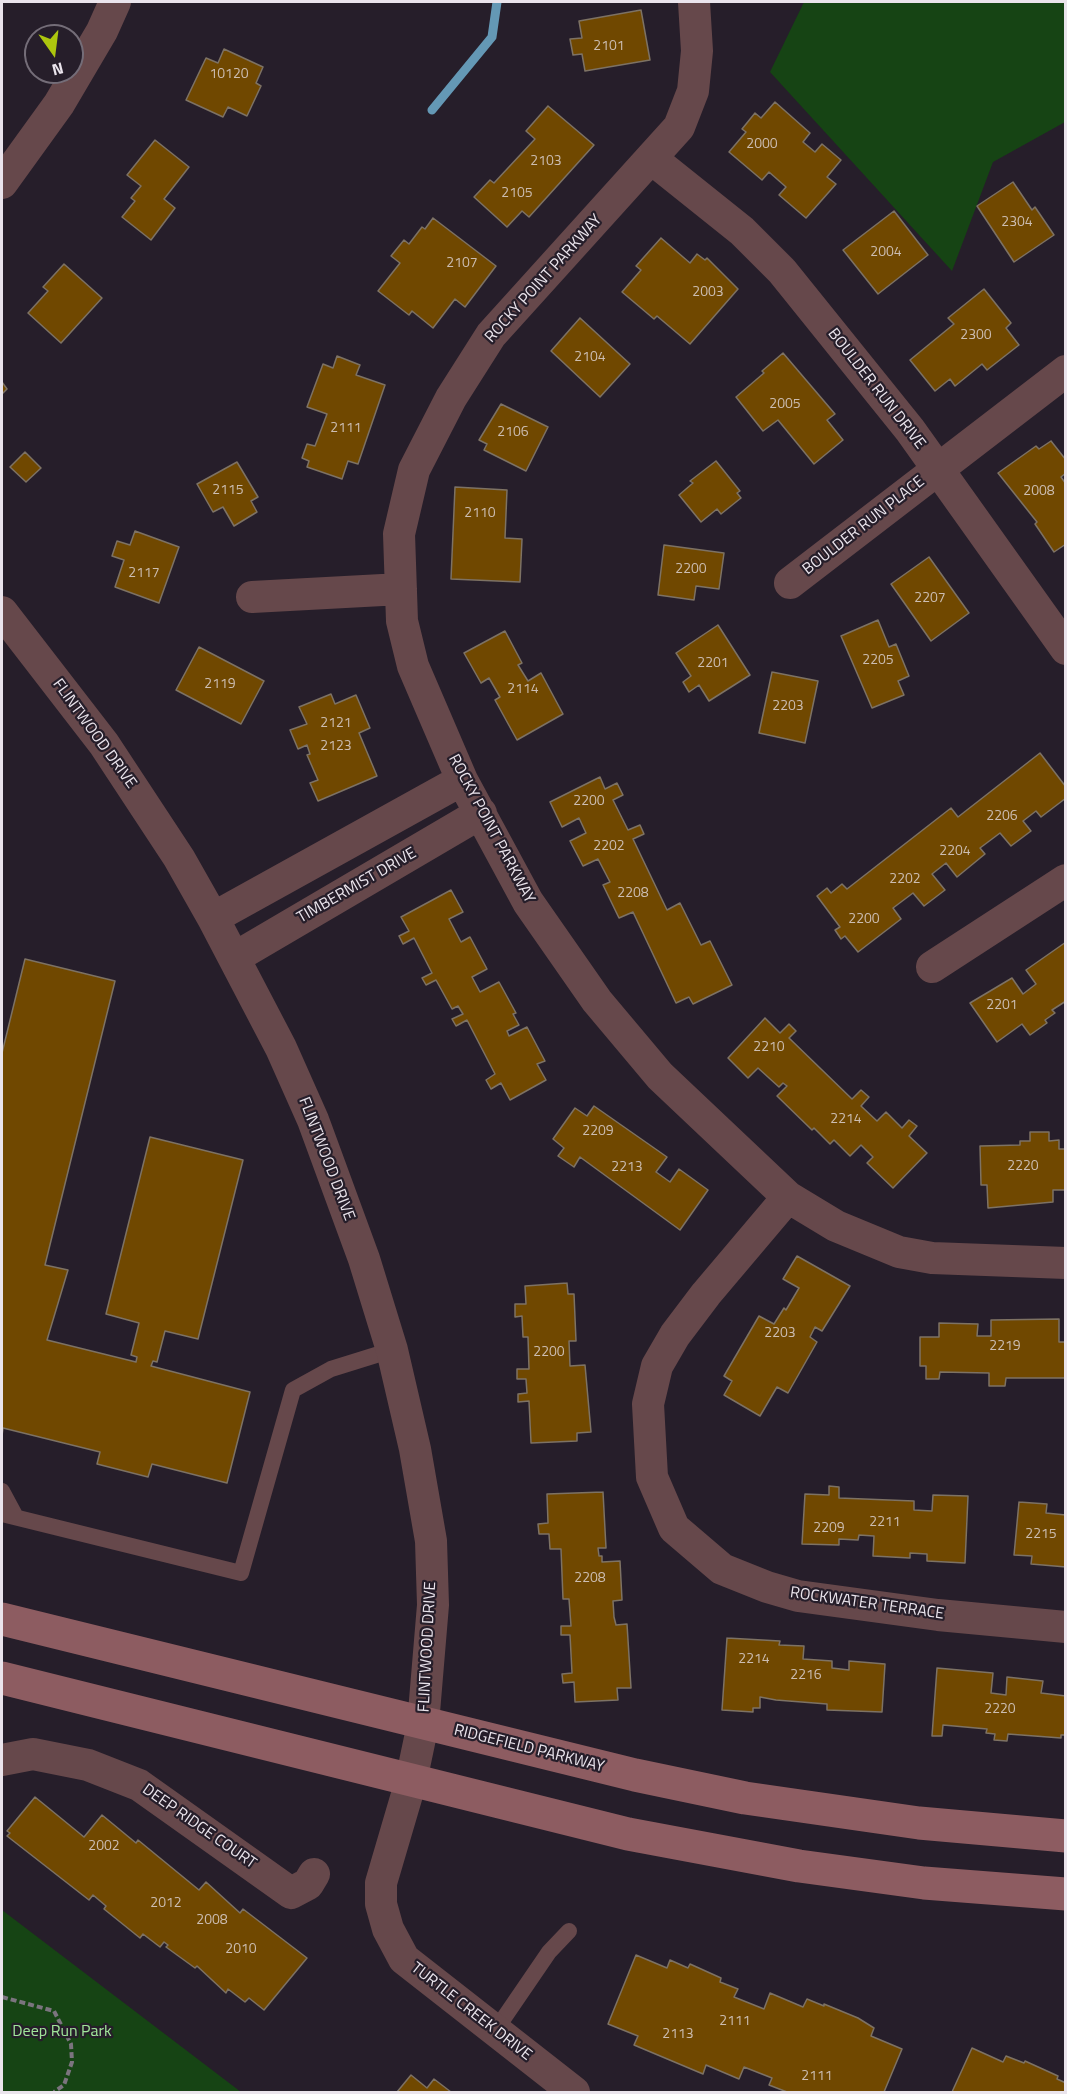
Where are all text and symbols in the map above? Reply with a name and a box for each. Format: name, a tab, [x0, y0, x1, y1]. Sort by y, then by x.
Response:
north arrow	[24, 24, 84, 84]
house number: 2101	[593, 39, 625, 55]
text: N	[50, 57, 66, 83]
house number: 10120	[209, 67, 249, 83]
house number: 2000	[746, 137, 778, 153]
house number: 2103	[530, 154, 562, 170]
house number: 2105	[501, 186, 533, 202]
street label: ROCKY POINT PARKWAY	[481, 211, 607, 347]
house number: 2304	[1001, 215, 1033, 231]
house number: 2004	[870, 245, 902, 261]
house number: 2107	[446, 256, 478, 272]
house number: 2003	[692, 285, 724, 301]
street label: BOULDER RUN DRIVE	[823, 325, 929, 453]
house number: 2300	[960, 328, 992, 344]
house number: 2104	[574, 350, 606, 366]
house number: 2005	[769, 397, 801, 413]
house number: 2111	[330, 421, 362, 437]
house number: 2106	[497, 425, 529, 441]
street label: BOULDER RUN PLACE	[799, 472, 929, 580]
house number: 2115	[212, 483, 244, 499]
house number: 2008	[1023, 484, 1055, 500]
house number: 2110	[464, 506, 496, 522]
house number: 2200	[675, 562, 707, 578]
house number: 2117	[128, 566, 160, 582]
house number: 2207	[914, 591, 946, 607]
house number: 2205	[862, 653, 894, 669]
house number: 2201	[697, 656, 729, 672]
street label: FLINTWOOD DRIVE	[48, 676, 140, 792]
house number: 2119	[204, 677, 236, 693]
house number: 2114	[507, 682, 539, 698]
house number: 2203	[772, 699, 804, 715]
house number: 2121	[320, 716, 352, 732]
house number: 2123	[320, 739, 352, 755]
street label: ROCKY POINT PARKWAY	[444, 751, 538, 907]
house number: 2200	[573, 794, 605, 810]
house number: 2206	[986, 809, 1018, 825]
house number: 2202	[593, 839, 625, 855]
street label: TIMBERMIST DRIVE	[294, 844, 420, 928]
house number: 2204	[939, 844, 971, 860]
house number: 2202	[889, 872, 921, 888]
house number: 2208	[617, 886, 649, 902]
house number: 2200	[848, 912, 880, 928]
house number: 2201	[986, 998, 1018, 1014]
house number: 2210	[753, 1040, 785, 1056]
street label: FLINTWOOD DRIVE	[294, 1095, 358, 1223]
house number: 2214	[830, 1112, 862, 1128]
house number: 2209	[582, 1124, 614, 1140]
house number: 2220	[1007, 1159, 1039, 1175]
house number: 2213	[611, 1160, 643, 1176]
house number: 2203	[764, 1326, 796, 1342]
house number: 2219	[989, 1339, 1021, 1355]
house number: 2200	[533, 1345, 565, 1361]
house number: 2211	[869, 1515, 901, 1531]
house number: 2209	[813, 1521, 845, 1537]
house number: 2215	[1025, 1527, 1057, 1543]
house number: 2208	[574, 1571, 606, 1587]
street label: FLINTWOOD DRIVE	[415, 1581, 441, 1713]
street label: ROCKWATER TERRACE	[789, 1584, 945, 1624]
house number: 2214	[738, 1652, 770, 1668]
house number: 2216	[790, 1668, 822, 1684]
house number: 2220	[984, 1702, 1016, 1718]
street label: RIDGEFIELD PARKWAY	[452, 1721, 606, 1777]
street label: DEEP RIDGE COURT	[138, 1780, 260, 1874]
house number: 2002	[88, 1839, 120, 1855]
house number: 2012	[150, 1896, 182, 1912]
house number: 2008	[196, 1913, 228, 1929]
house number: 2010	[225, 1942, 257, 1958]
street label: TURTLE CREEK DRIVE	[407, 1959, 535, 2065]
house number: 2111	[719, 2014, 751, 2030]
park label: Deep Run Park	[12, 2022, 112, 2042]
house number: 2113	[662, 2027, 694, 2043]
house number: 2111	[801, 2069, 833, 2085]

